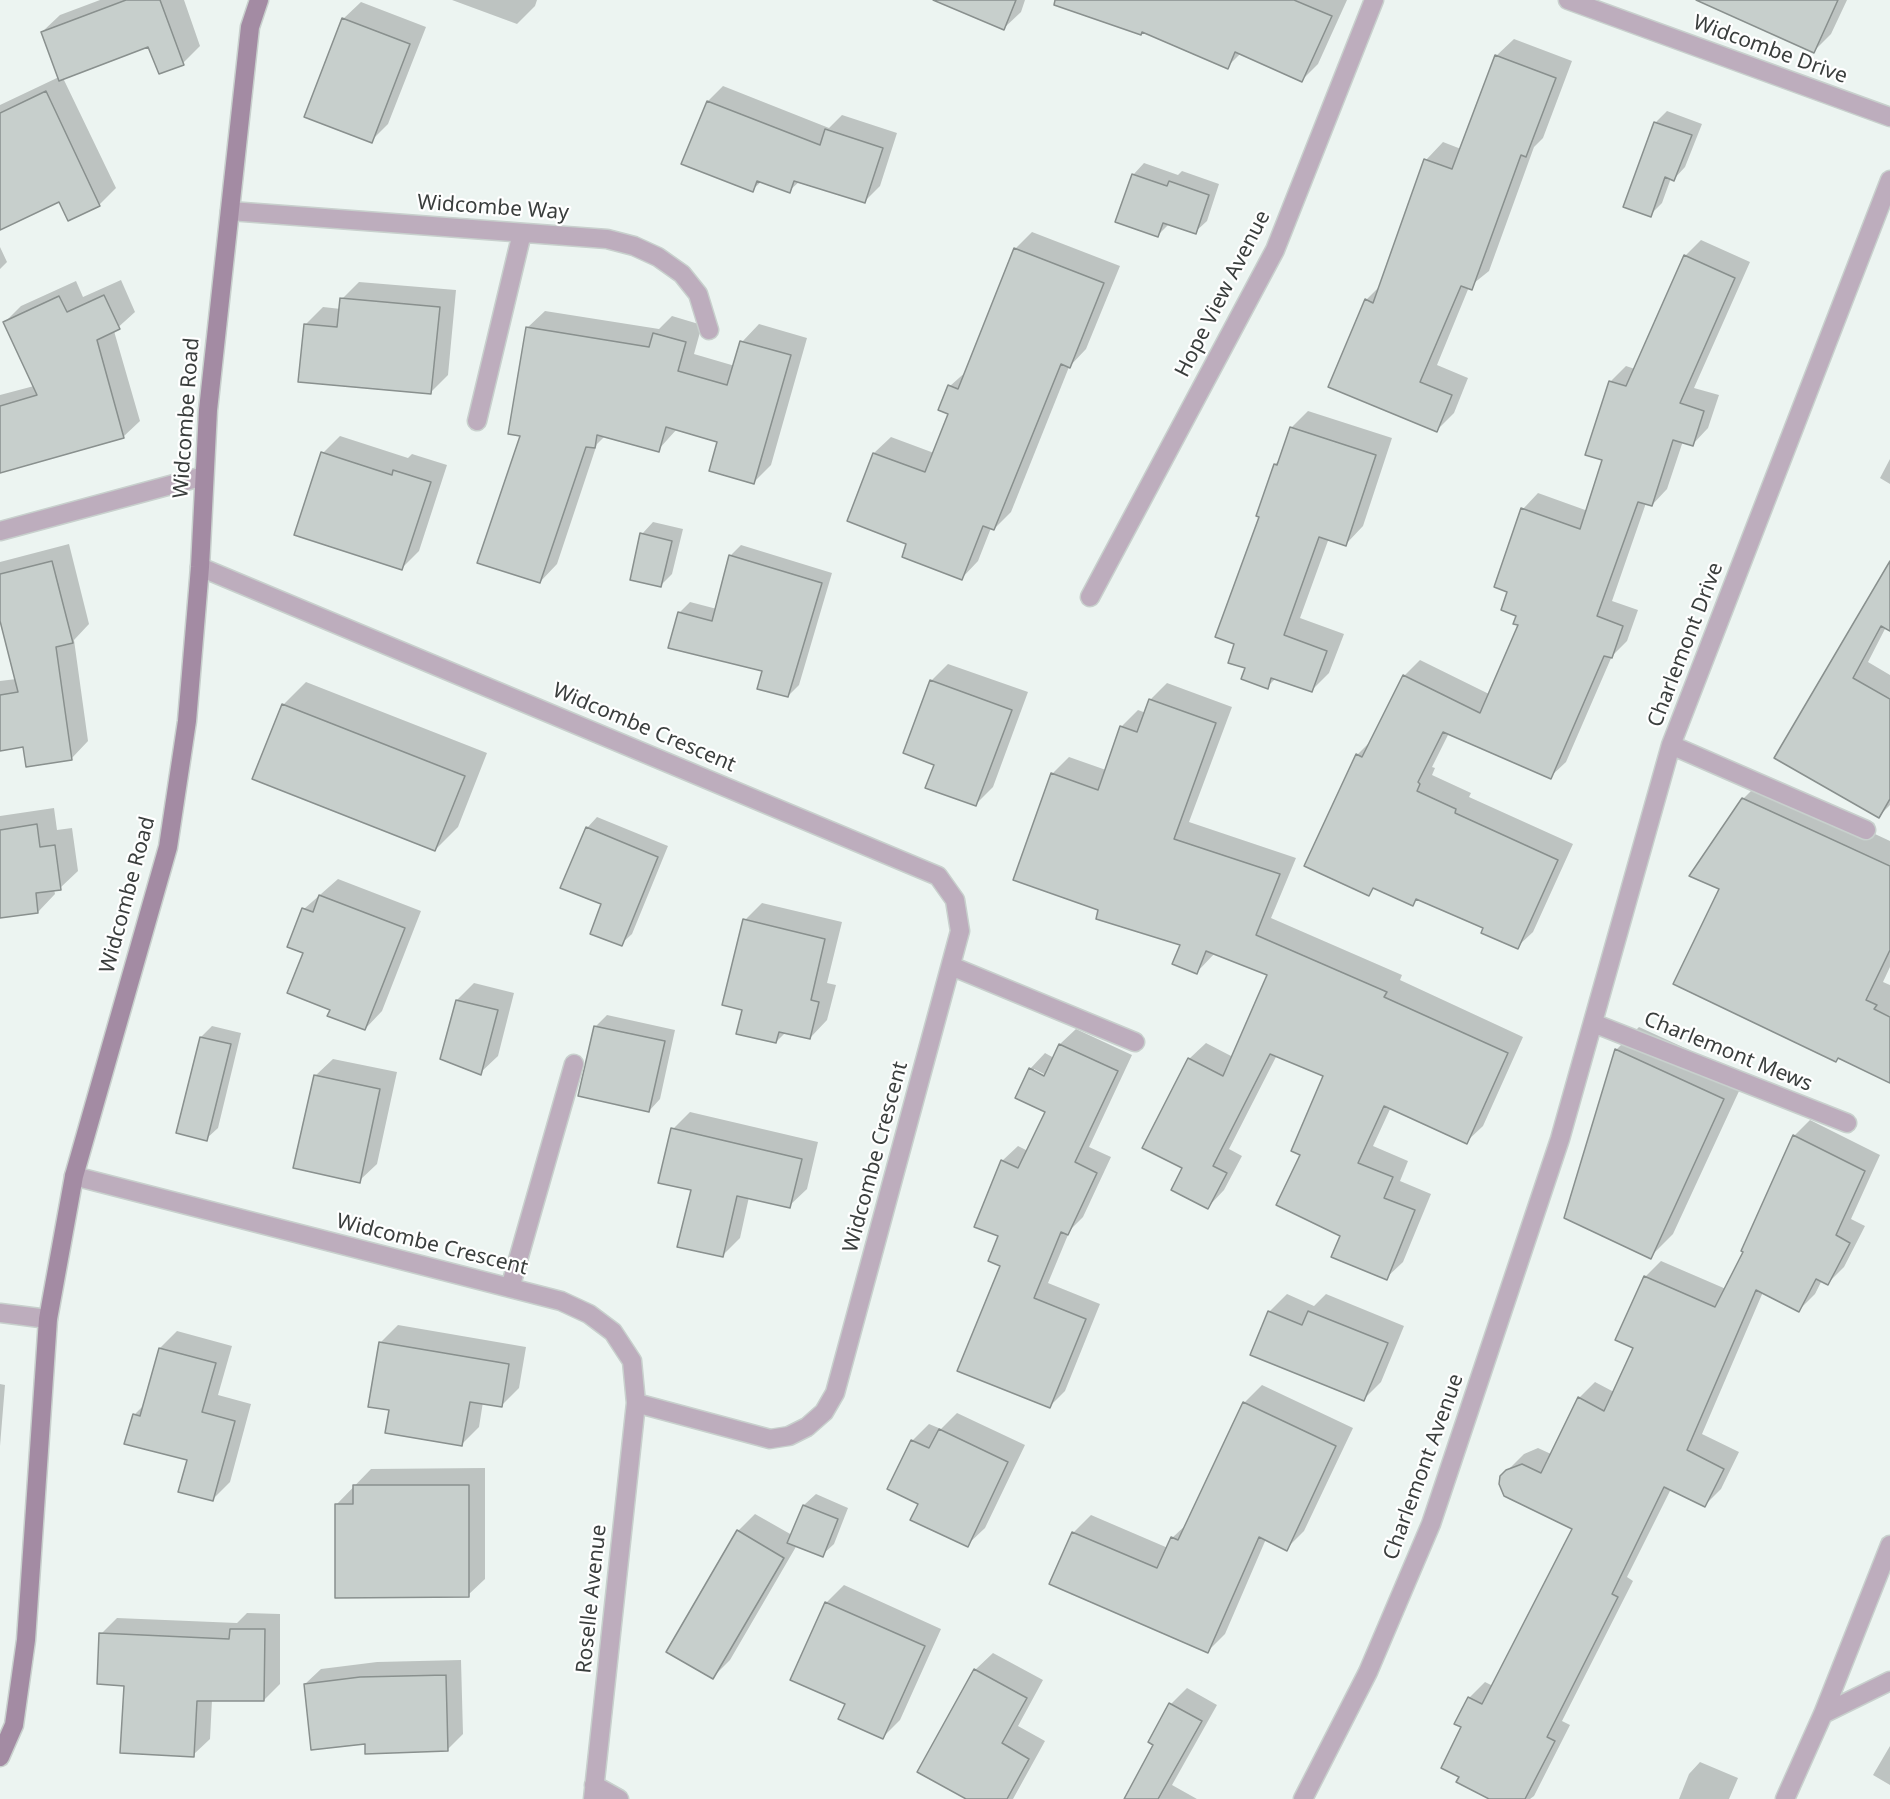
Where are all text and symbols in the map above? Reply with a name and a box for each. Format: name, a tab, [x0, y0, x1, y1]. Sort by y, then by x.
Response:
street label: Widcombe Drive	[1689, 10, 1851, 90]
street label: Widcombe Way	[416, 190, 570, 226]
street label: Hope View Avenue	[1170, 206, 1276, 382]
street label: Widcombe Road	[169, 337, 205, 499]
street label: Charlemont Drive	[1643, 559, 1729, 731]
street label: Widcombe Crescent	[549, 678, 739, 778]
street label: Widcombe Road	[95, 814, 161, 976]
street label: Charlemont Mews	[1640, 1007, 1816, 1097]
street label: Widcombe Crescent	[838, 1059, 914, 1255]
street label: Widcombe Crescent	[334, 1209, 530, 1281]
street label: Charlemont Avenue	[1379, 1371, 1469, 1563]
street label: Roselle Avenue	[572, 1523, 612, 1675]

